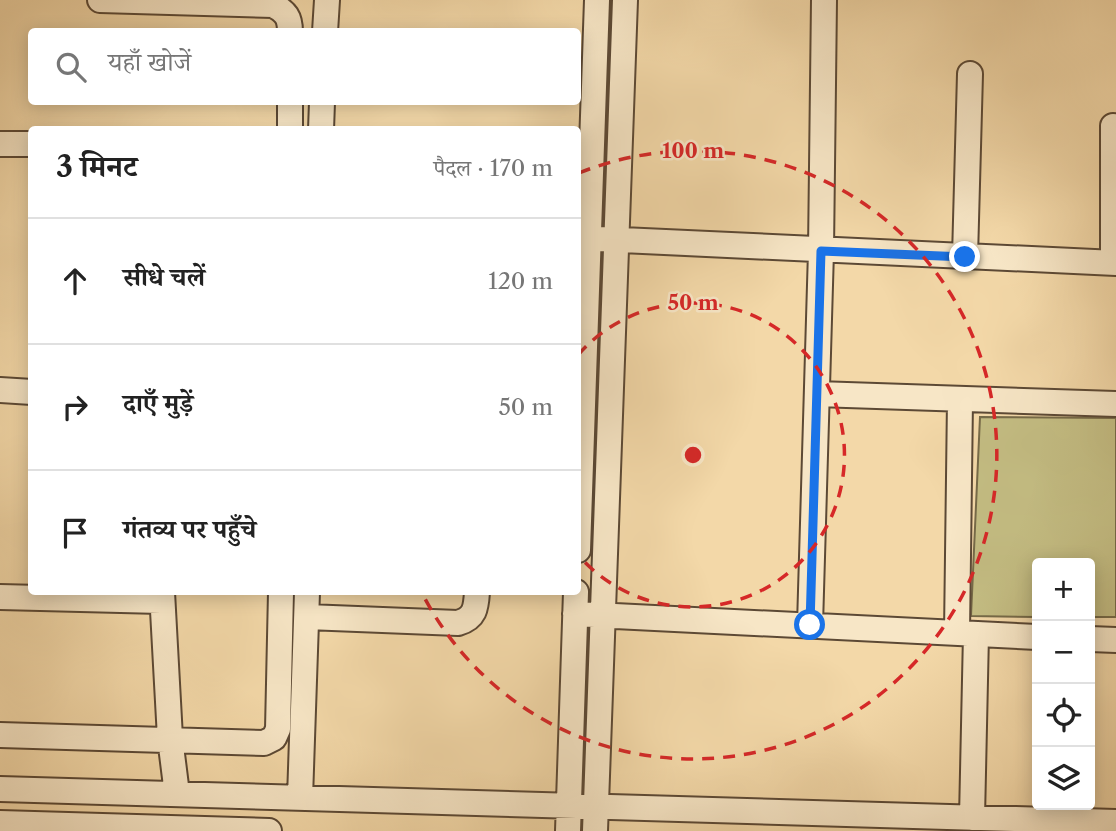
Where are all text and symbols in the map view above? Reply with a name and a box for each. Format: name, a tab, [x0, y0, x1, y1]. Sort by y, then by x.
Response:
search box	[28, 28, 581, 105]
text: यहाँ खोजें	[108, 46, 191, 78]
icon: search	[52, 48, 90, 86]
text: 100 m	[662, 138, 724, 163]
text: 3 मिनट	[56, 148, 137, 185]
text: पैदल · 170 m	[434, 154, 553, 182]
route end	[949, 241, 980, 272]
text: सीधे चलें	[123, 261, 205, 293]
icon: ahead	[56, 262, 94, 300]
text: 120 m	[488, 267, 553, 295]
text: 50 m	[667, 290, 719, 315]
text: दाएँ मुड़ें	[123, 387, 193, 419]
icon: right	[56, 388, 94, 426]
text: 50 m	[498, 393, 553, 421]
centre of rings	[681, 443, 705, 467]
text: गंतव्य पर पहुँचे	[123, 513, 256, 545]
icon: arrive	[56, 514, 94, 552]
map controls	[1032, 558, 1095, 810]
button: +	[1032, 558, 1095, 621]
route start	[794, 609, 825, 640]
button: −	[1032, 621, 1095, 684]
button: locate	[1032, 684, 1095, 747]
button: layers	[1032, 747, 1095, 810]

